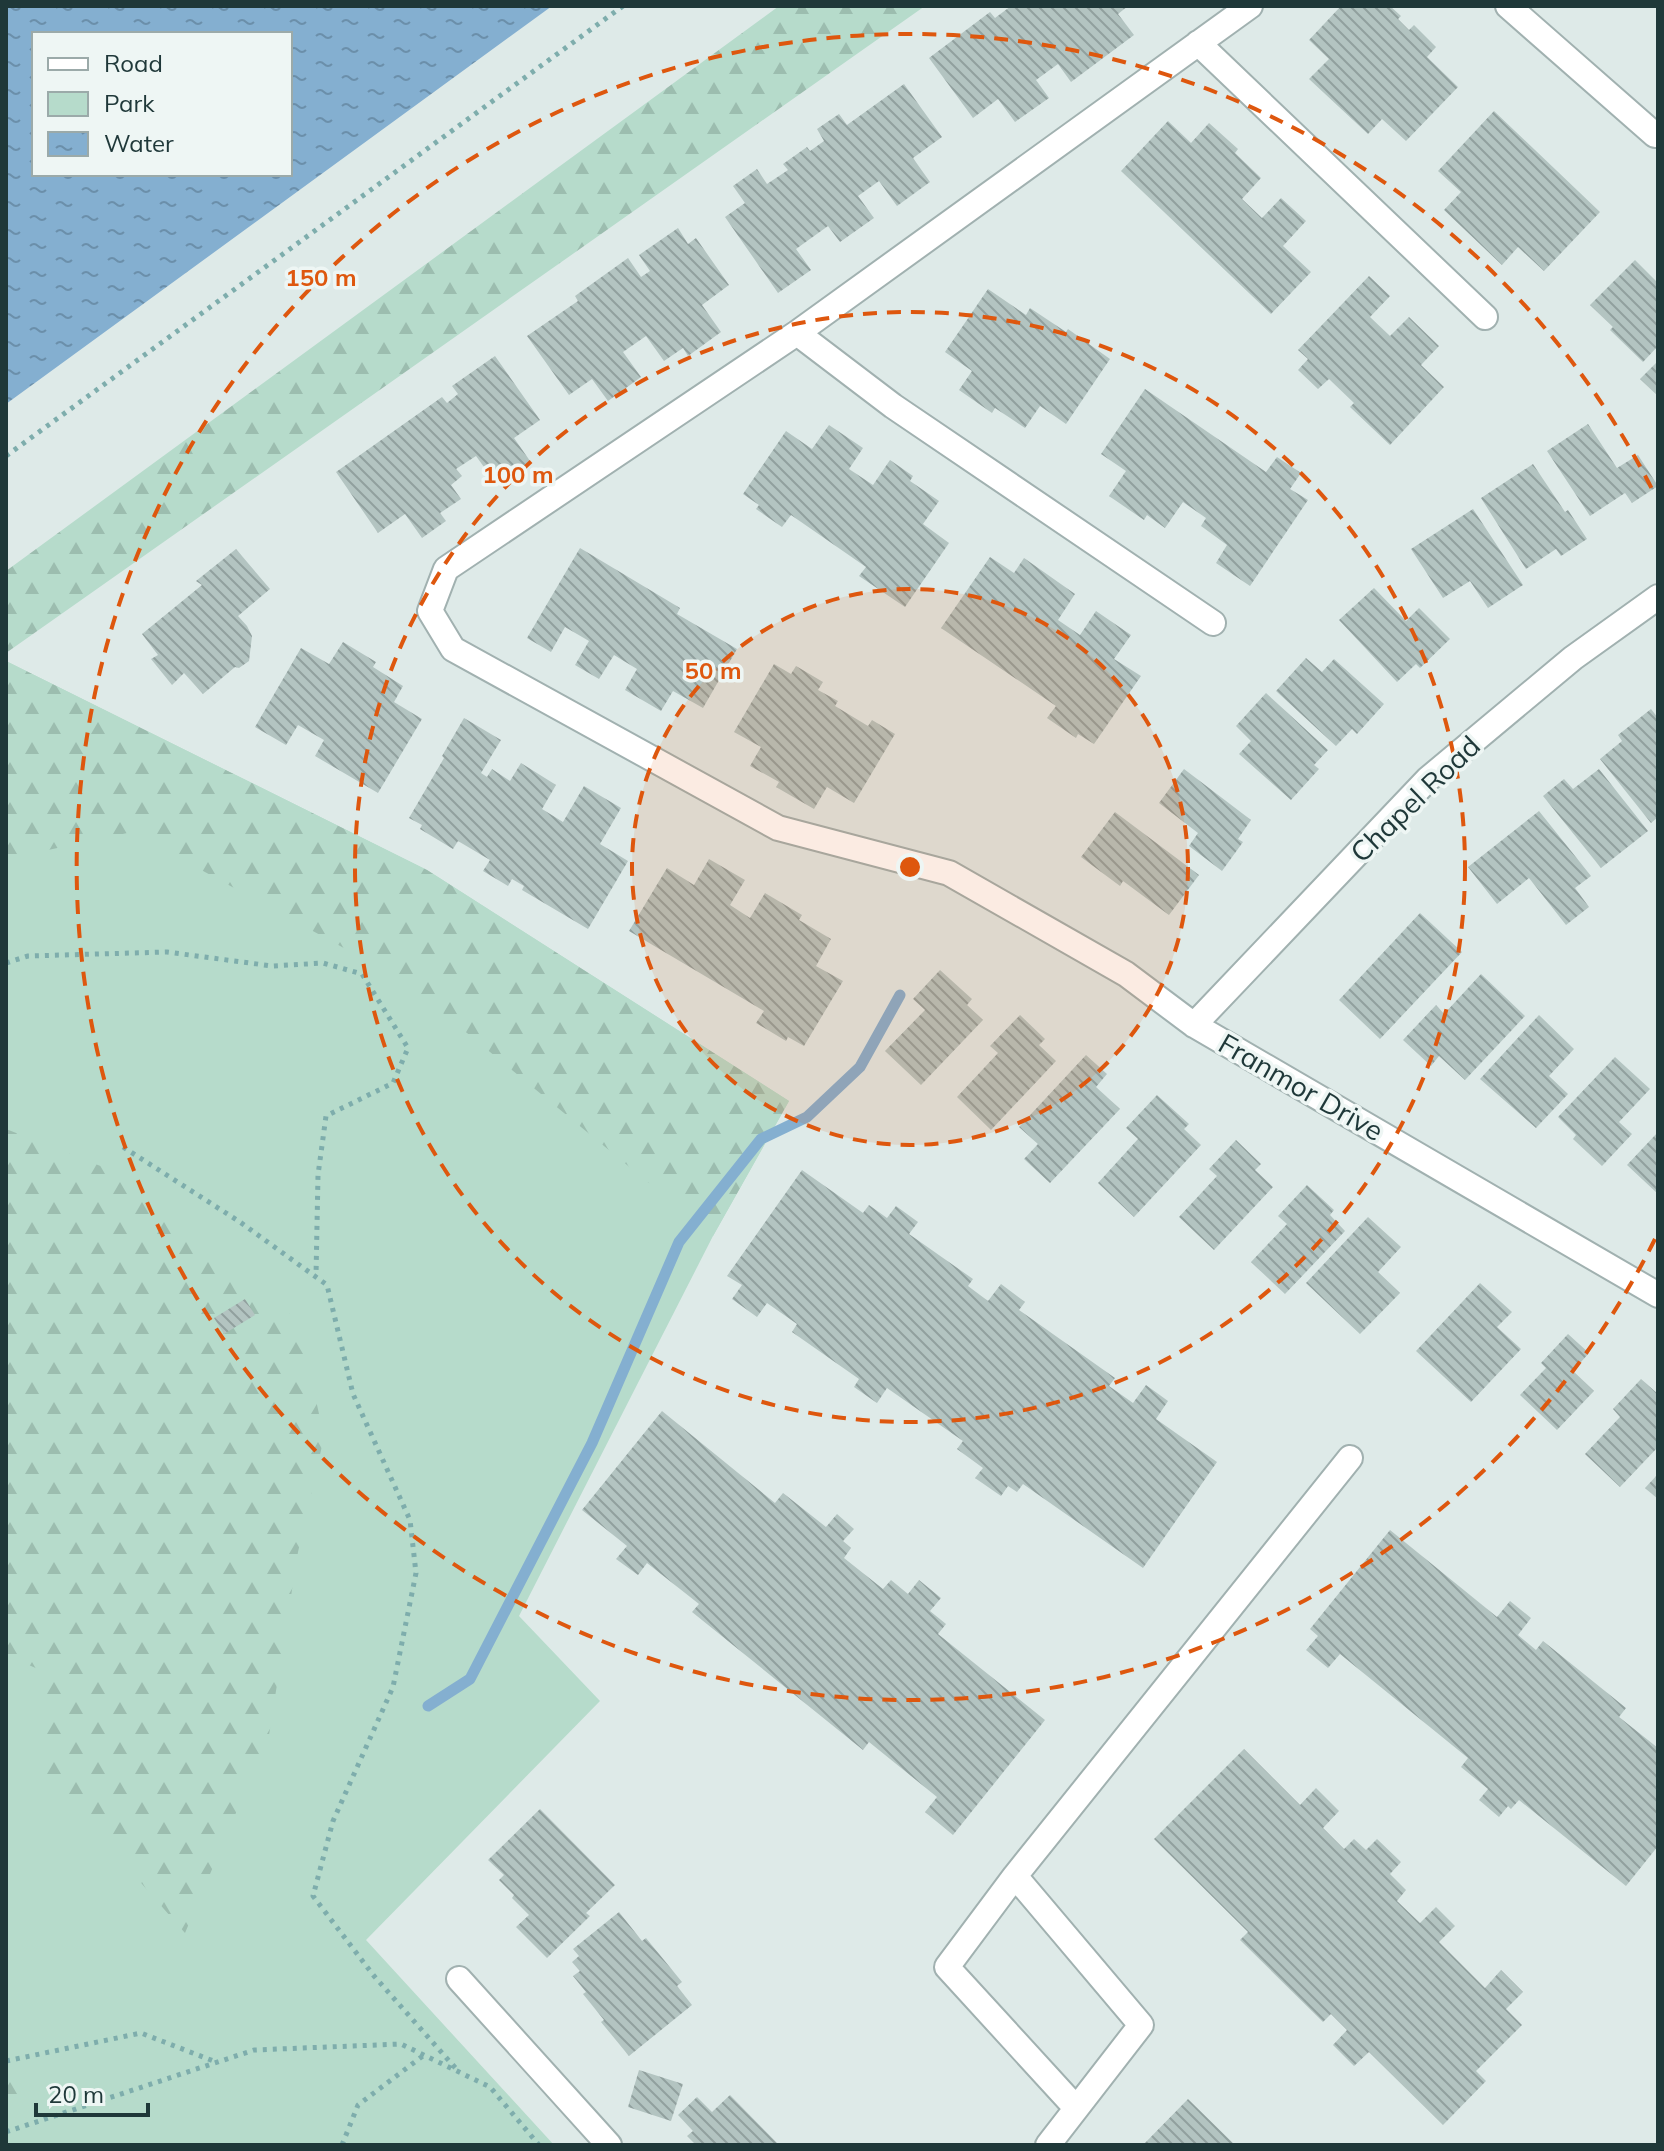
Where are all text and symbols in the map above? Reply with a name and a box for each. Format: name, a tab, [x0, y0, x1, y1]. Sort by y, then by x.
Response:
legend	[32, 32, 292, 176]
text: Road	[104, 48, 163, 78]
text: Park	[104, 88, 155, 118]
text: Water	[104, 128, 174, 158]
text: 150 m	[285, 262, 357, 292]
text: 100 m	[482, 459, 554, 489]
text: 50 m	[685, 655, 741, 685]
street label: Chapel Road	[1342, 728, 1487, 869]
centre of rings	[896, 853, 924, 881]
street label: Franmor Drive	[1213, 1025, 1390, 1148]
scale bar	[36, 2067, 148, 2117]
text: 20 m	[48, 2079, 104, 2109]

